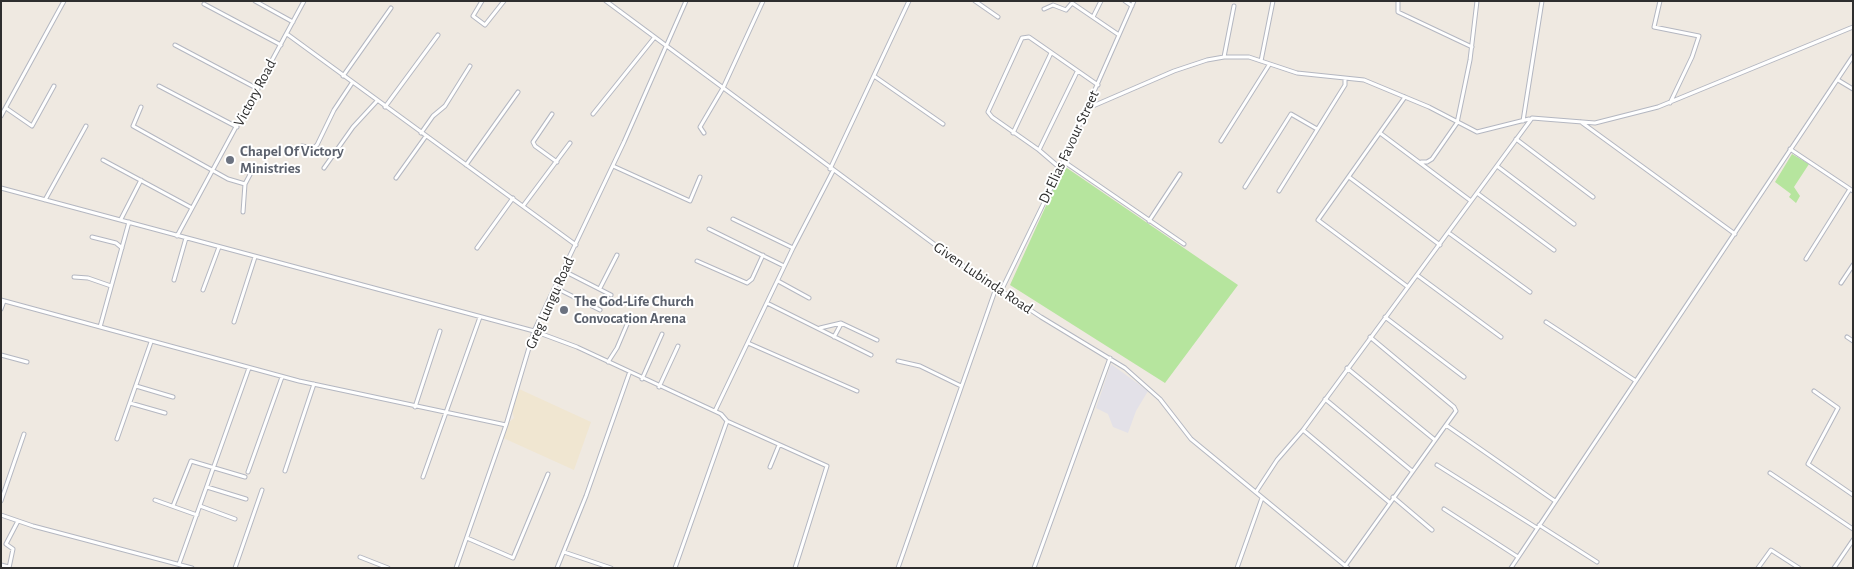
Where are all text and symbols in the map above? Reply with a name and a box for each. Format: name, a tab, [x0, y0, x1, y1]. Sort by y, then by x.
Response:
street label: Victory Road	[230, 56, 280, 130]
street label: Dr Elias Favour Street	[1035, 87, 1103, 207]
place label: Chapel Of Victory Ministries	[240, 142, 344, 177]
marker: Chapel Of Victory Ministries	[224, 154, 236, 166]
street label: Given Lubinda Road	[930, 238, 1036, 318]
street label: Greg Lungu Road	[522, 254, 578, 352]
place label: The God-Life Church Convocation Arena	[574, 292, 694, 327]
marker: The God-Life Church Convocation Arena	[558, 304, 570, 316]

